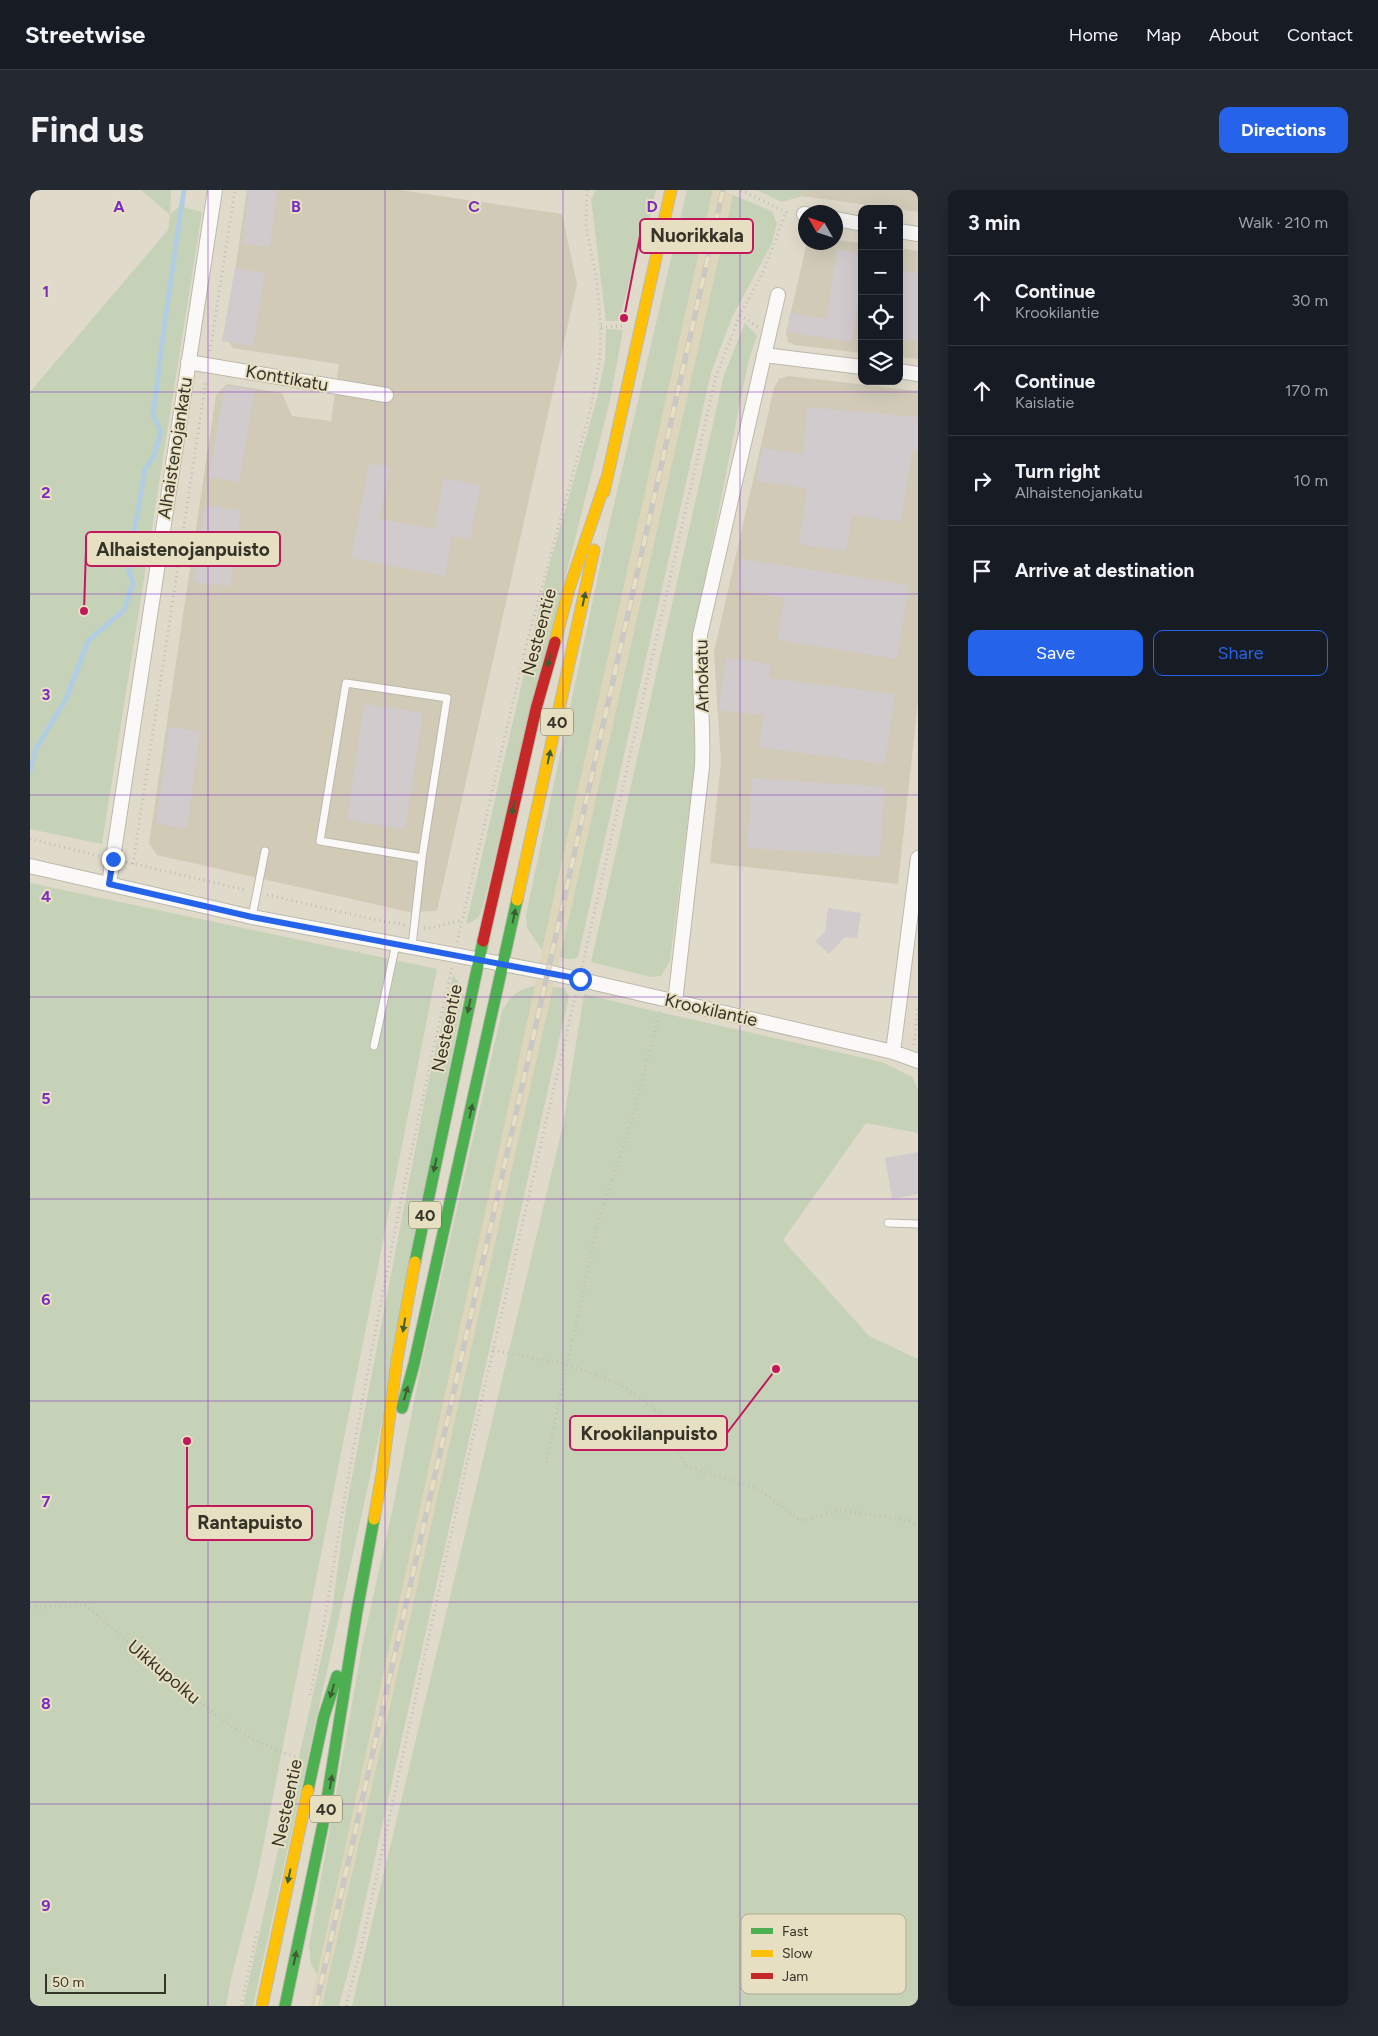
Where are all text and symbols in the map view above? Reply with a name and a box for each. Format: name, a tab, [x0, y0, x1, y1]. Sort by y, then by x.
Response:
text: Streetwise	[25, 20, 145, 49]
text: Home	[1069, 24, 1118, 46]
text: Map	[1146, 24, 1181, 46]
text: About	[1209, 24, 1259, 46]
text: Contact	[1287, 24, 1353, 46]
button: Directions	[1219, 107, 1348, 153]
text: Find us	[30, 109, 144, 151]
text: A	[113, 197, 125, 216]
text: B	[291, 197, 301, 216]
text: C	[468, 197, 480, 216]
text: D	[646, 197, 658, 216]
north arrow	[798, 205, 843, 250]
map controls	[858, 205, 903, 385]
button: +	[858, 205, 903, 250]
text: 3 min	[968, 210, 1020, 235]
text: Walk · 210 m	[1239, 213, 1328, 232]
callout: Nuorikkala	[640, 219, 753, 253]
text: Nuorikkala	[650, 224, 744, 247]
button: −	[858, 250, 903, 295]
text: Continue	[1015, 280, 1095, 303]
text: 1	[43, 282, 49, 301]
icon: ahead	[968, 287, 996, 315]
text: 30 m	[1291, 291, 1328, 310]
button: locate	[858, 295, 903, 340]
text: Krookilantie	[1015, 303, 1099, 322]
button: layers	[858, 340, 903, 385]
street label: Konttikatu	[244, 360, 330, 396]
text: Continue	[1015, 370, 1095, 393]
street label: Alhaistenojankatu	[153, 375, 197, 521]
icon: ahead	[968, 377, 996, 405]
text: 170 m	[1285, 381, 1328, 400]
text: Kaislatie	[1015, 393, 1074, 412]
text: Turn right	[1015, 460, 1101, 483]
icon: right	[968, 467, 996, 495]
text: 10 m	[1294, 471, 1328, 490]
text: 2	[41, 483, 51, 502]
text: Alhaistenojankatu	[1015, 483, 1143, 502]
callout: Alhaistenojanpuisto	[86, 532, 280, 566]
text: Alhaistenojanpuisto	[96, 538, 270, 561]
icon: arrive	[968, 557, 996, 585]
text: Arrive at destination	[1015, 559, 1194, 582]
street label: Nesteentie	[517, 586, 561, 678]
one-way arrow	[580, 591, 588, 606]
button: Save	[968, 630, 1143, 676]
button: Share	[1153, 630, 1328, 676]
street label: Arhokatu	[690, 639, 714, 713]
one-way arrow	[545, 652, 553, 668]
text: 3	[42, 685, 51, 704]
road number: 40	[541, 708, 573, 736]
one-way arrow	[545, 750, 553, 765]
one-way arrow	[509, 800, 517, 815]
route end	[102, 848, 125, 871]
text: 4	[41, 887, 51, 906]
one-way arrow	[510, 908, 518, 924]
route start	[569, 968, 592, 991]
street label: Nesteentie	[427, 982, 467, 1074]
street label: Krookilantie	[662, 989, 760, 1031]
one-way arrow	[465, 999, 473, 1014]
text: 5	[41, 1089, 51, 1108]
one-way arrow	[467, 1103, 475, 1118]
one-way arrow	[431, 1158, 439, 1174]
road number: 40	[409, 1202, 441, 1228]
text: 6	[41, 1290, 51, 1309]
one-way arrow	[399, 1317, 407, 1333]
one-way arrow	[402, 1386, 410, 1401]
callout: Krookilanpuisto	[570, 1416, 727, 1450]
text: Krookilanpuisto	[580, 1422, 718, 1445]
text: 7	[42, 1492, 51, 1511]
callout: Rantapuisto	[187, 1506, 312, 1540]
text: Rantapuisto	[197, 1511, 303, 1534]
street label: Uikkupolku	[123, 1635, 205, 1709]
one-way arrow	[328, 1683, 336, 1698]
text: 8	[41, 1694, 51, 1713]
street label: Nesteentie	[267, 1757, 307, 1849]
one-way arrow	[327, 1773, 335, 1789]
road number: 40	[310, 1796, 342, 1822]
one-way arrow	[285, 1869, 293, 1884]
text: 9	[41, 1896, 51, 1915]
legend	[741, 1914, 906, 1994]
text: Fast	[782, 1923, 808, 1940]
text: Slow	[782, 1945, 813, 1962]
one-way arrow	[292, 1950, 300, 1966]
text: Jam	[782, 1968, 808, 1985]
scale bar	[45, 1971, 166, 1994]
text: 50 m	[52, 1974, 84, 1991]

